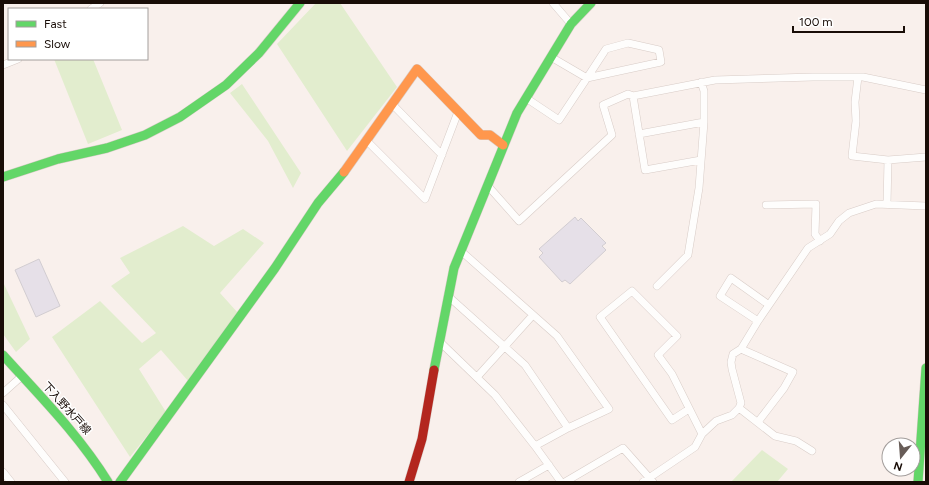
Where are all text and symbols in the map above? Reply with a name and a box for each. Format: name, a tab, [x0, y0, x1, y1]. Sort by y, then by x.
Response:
legend	[8, 8, 148, 60]
scale bar	[793, 8, 904, 34]
text: 100 m	[799, 15, 833, 29]
text: Fast	[44, 17, 67, 31]
text: Slow	[44, 37, 71, 51]
street label: 下入野水戸線	[40, 379, 94, 437]
north arrow	[881, 437, 921, 477]
text: N	[892, 459, 904, 474]

